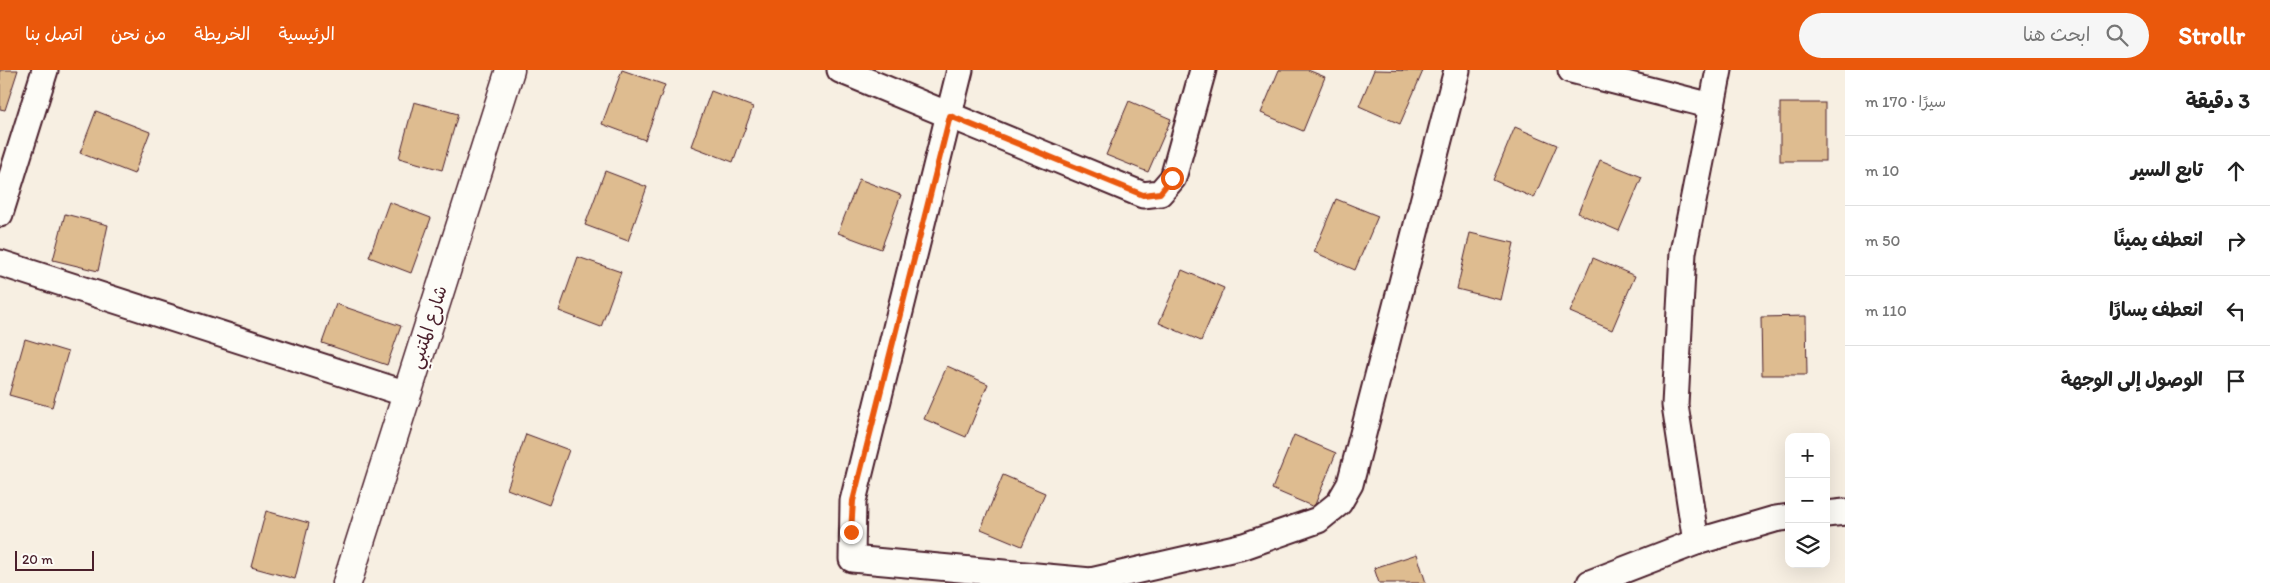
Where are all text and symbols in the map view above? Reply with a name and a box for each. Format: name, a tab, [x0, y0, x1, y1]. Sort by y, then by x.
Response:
search box	[1799, 13, 2149, 58]
icon: search	[2103, 21, 2131, 49]
text: Strollr	[2179, 21, 2245, 50]
text: اتصل بنا	[25, 23, 83, 45]
text: من نحن	[111, 23, 166, 45]
text: الخريطة	[194, 23, 251, 45]
text: الرئيسية	[279, 23, 335, 45]
text: ابحث هنا	[2023, 23, 2091, 46]
text: 3 دقيقة	[2185, 88, 2250, 113]
text: سيرًا · 170 m	[1865, 92, 1946, 111]
icon: ahead	[2222, 157, 2250, 185]
text: تابع السير	[2131, 158, 2203, 181]
text: 10 m	[1865, 161, 1899, 180]
route start	[1161, 167, 1184, 190]
icon: right	[2222, 227, 2250, 255]
text: انعطف يمينًا	[2114, 228, 2203, 251]
text: 50 m	[1865, 231, 1900, 250]
street label: شارع المتنبي	[404, 283, 457, 373]
icon: left	[2222, 297, 2250, 325]
text: انعطف يسارًا	[2109, 298, 2203, 321]
text: 110 m	[1865, 301, 1907, 320]
icon: arrive	[2222, 367, 2250, 395]
text: الوصول إلى الوجهة	[2061, 368, 2203, 391]
map controls	[1785, 433, 1830, 568]
button: +	[1785, 433, 1830, 478]
button: −	[1785, 478, 1830, 523]
route end	[840, 521, 863, 544]
button: layers	[1785, 523, 1830, 568]
scale bar	[15, 548, 94, 571]
text: 20 m	[22, 551, 53, 568]

